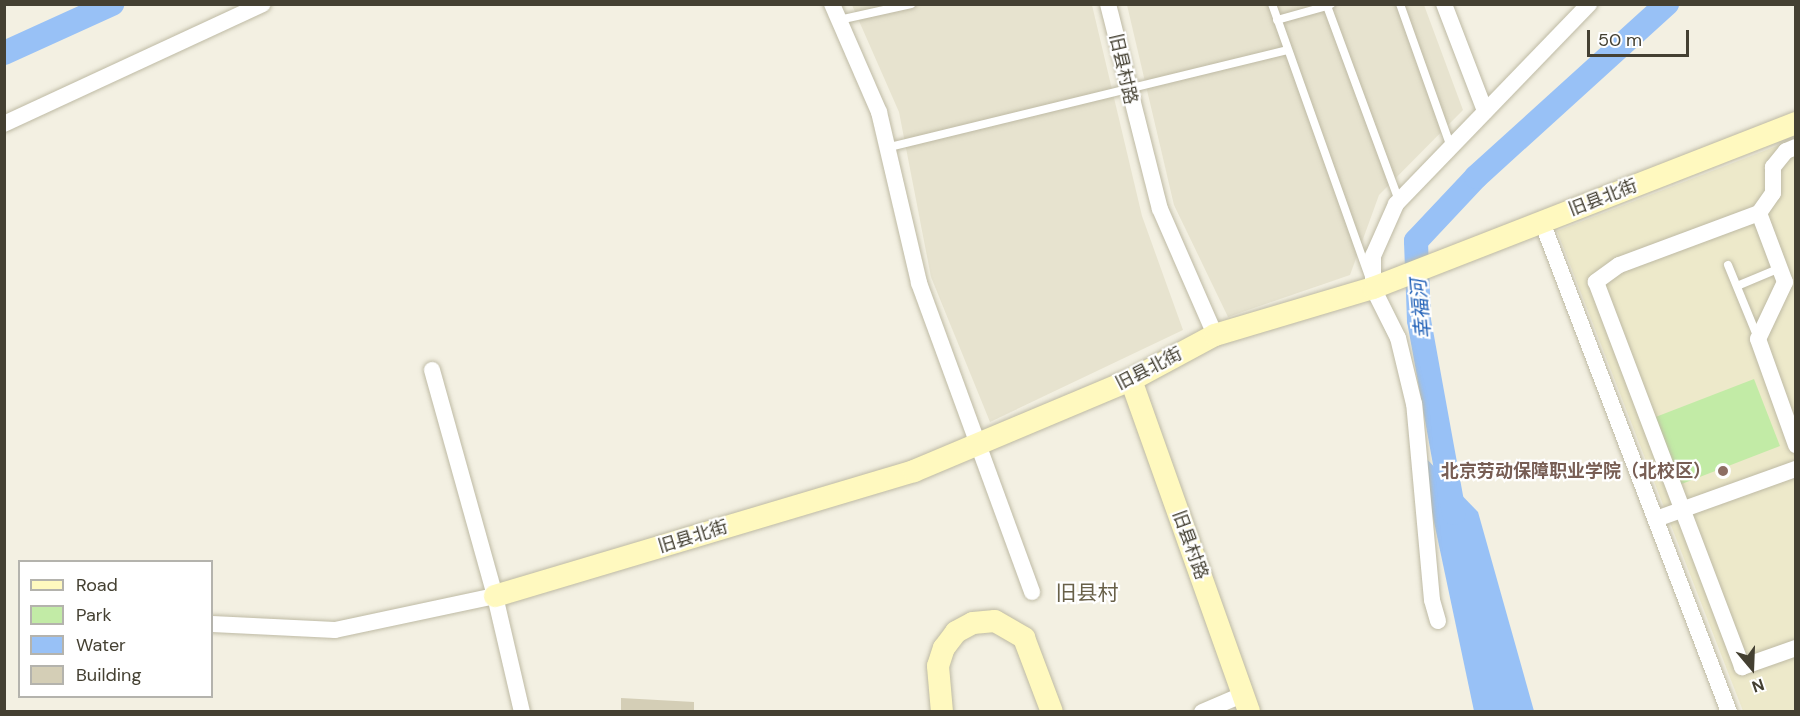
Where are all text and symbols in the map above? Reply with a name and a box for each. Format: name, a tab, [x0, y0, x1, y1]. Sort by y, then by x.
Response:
scale bar	[1590, 18, 1692, 56]
text: 50 m	[1598, 28, 1642, 52]
street label: 旧县村路	[1104, 31, 1142, 107]
street label: 旧县北街	[1566, 175, 1640, 221]
water label: 幸福河	[1406, 278, 1436, 340]
street label: 旧县北街	[1112, 343, 1186, 395]
place label: 北京劳动保障职业学院（北校区）	[1441, 460, 1711, 482]
marker: 北京劳动保障职业学院（北校区）	[1716, 464, 1730, 478]
street label: 旧县村路	[1168, 507, 1212, 583]
street label: 旧县北街	[655, 516, 731, 558]
legend	[18, 560, 213, 698]
text: Road	[76, 573, 118, 597]
district label: 旧县村	[1056, 580, 1118, 606]
text: Park	[76, 603, 112, 627]
text: Water	[76, 633, 126, 657]
north arrow	[1722, 638, 1782, 698]
text: Building	[76, 663, 141, 687]
text: N	[1749, 674, 1767, 697]

